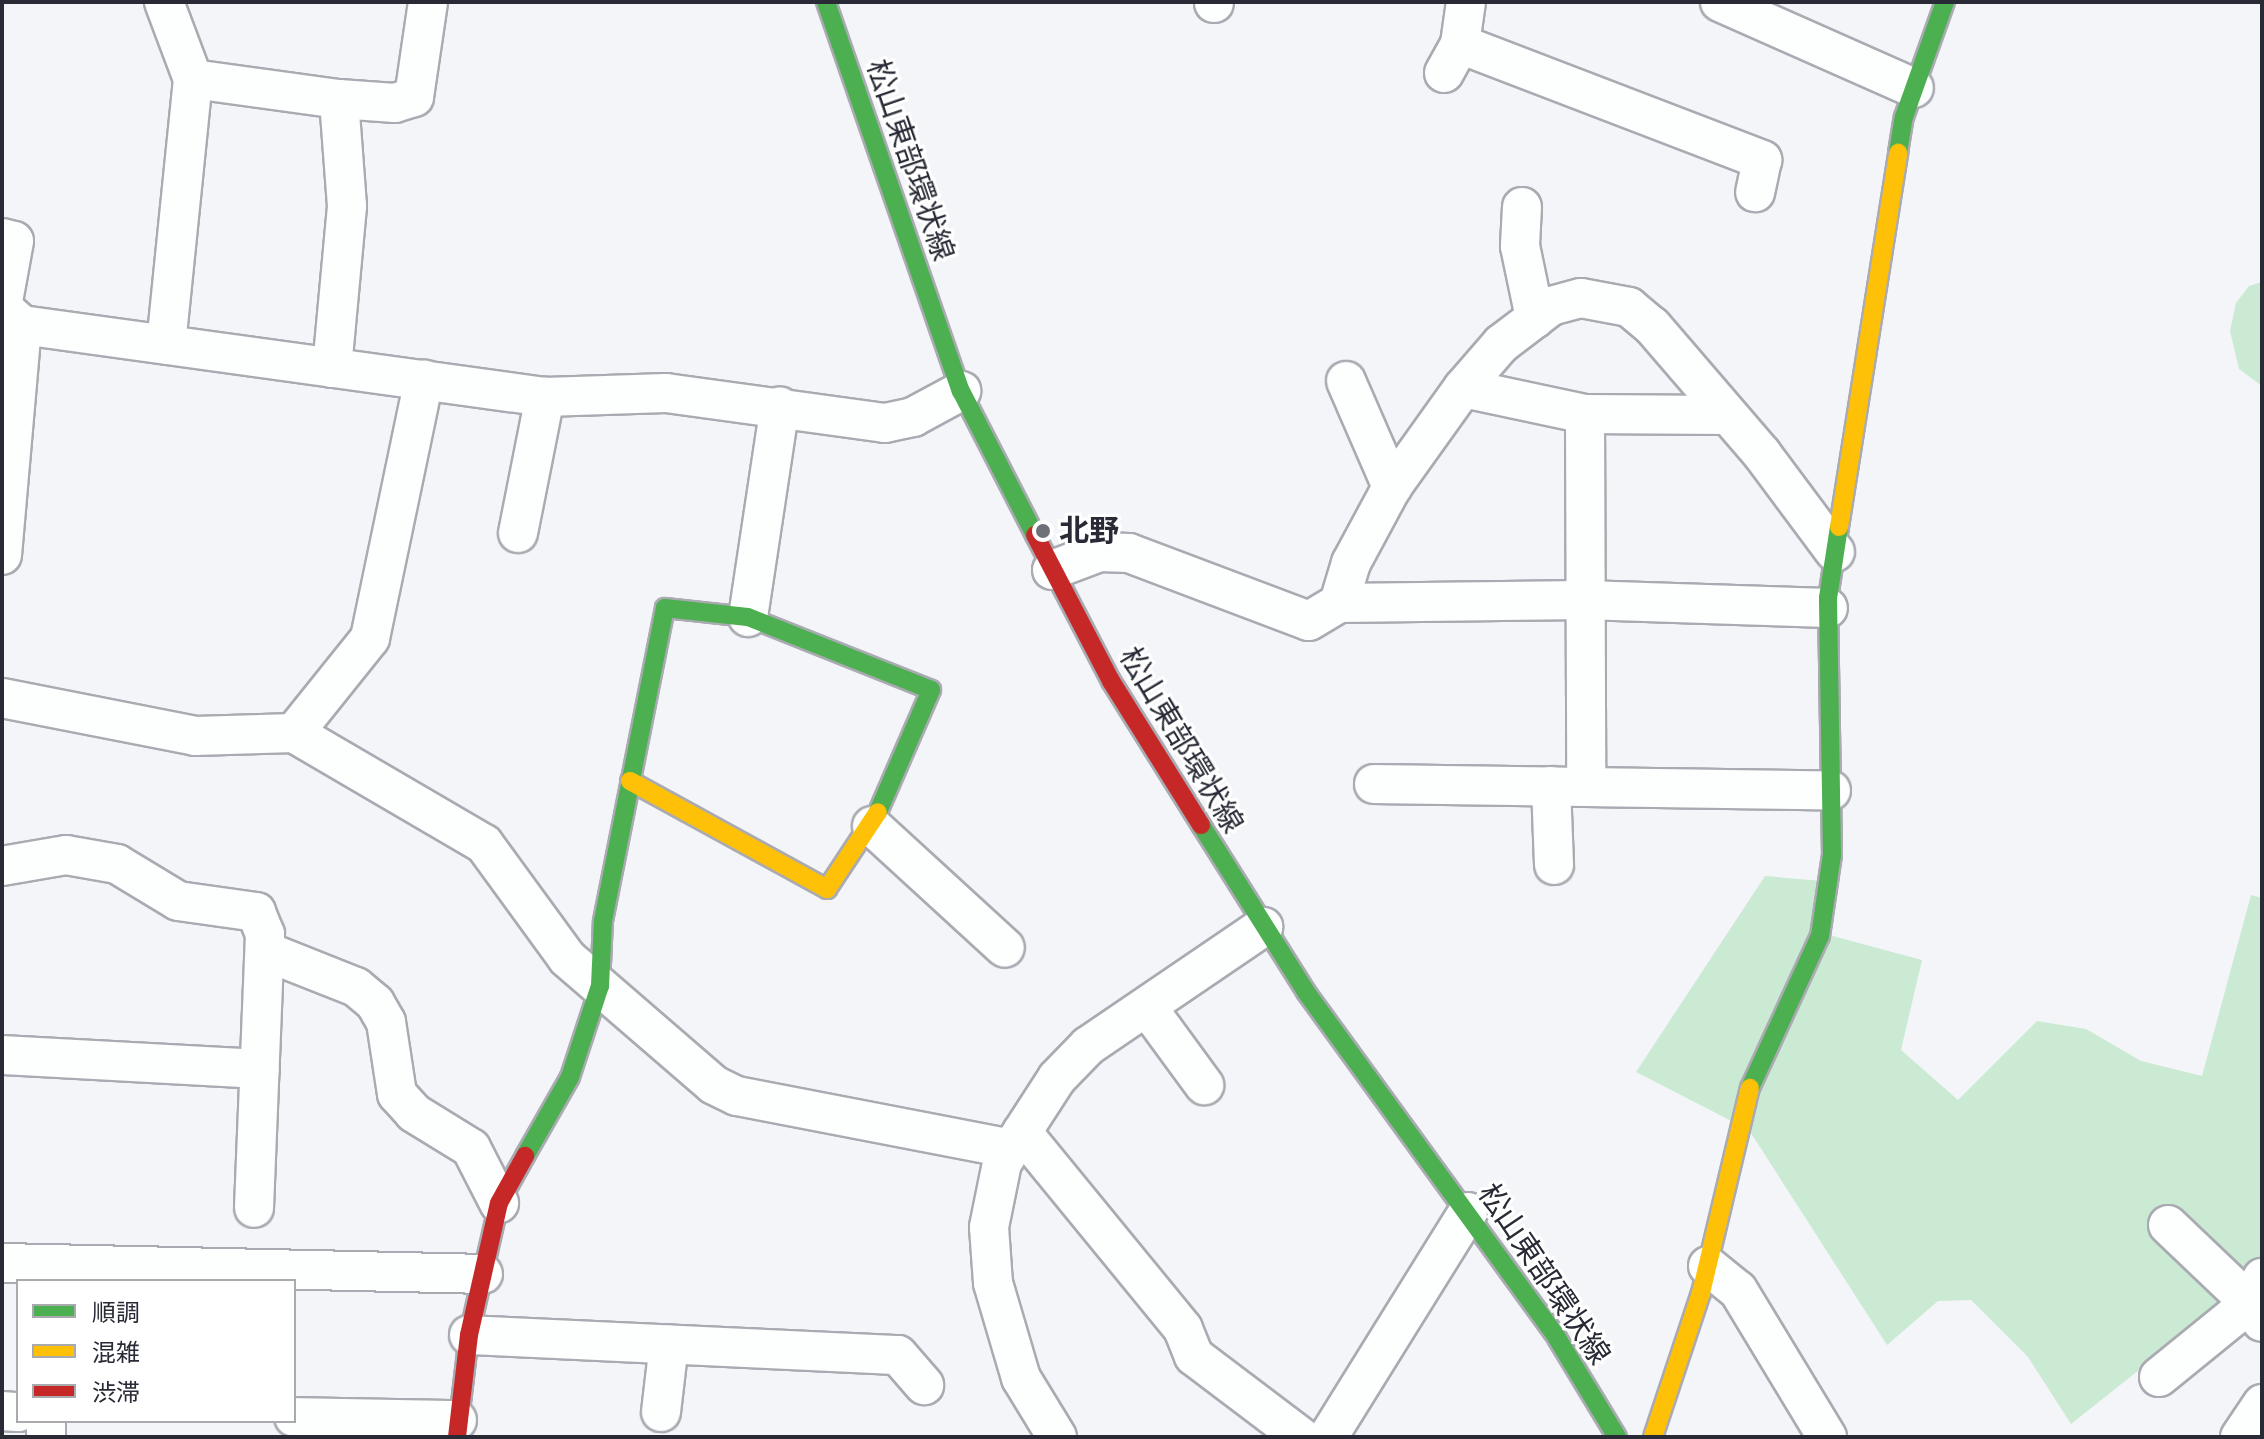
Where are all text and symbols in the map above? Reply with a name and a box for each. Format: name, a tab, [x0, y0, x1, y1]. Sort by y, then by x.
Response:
street label: 松山東部環状線	[859, 55, 961, 265]
place label: 北野	[1059, 513, 1119, 549]
marker: 北野	[1034, 522, 1052, 540]
street label: 松山東部環状線	[1111, 641, 1251, 839]
street label: 松山東部環状線	[1470, 1177, 1618, 1371]
legend	[16, 1279, 296, 1423]
text: 順調	[92, 1295, 140, 1330]
text: 混雑	[92, 1335, 140, 1370]
text: 渋滞	[92, 1375, 140, 1410]

